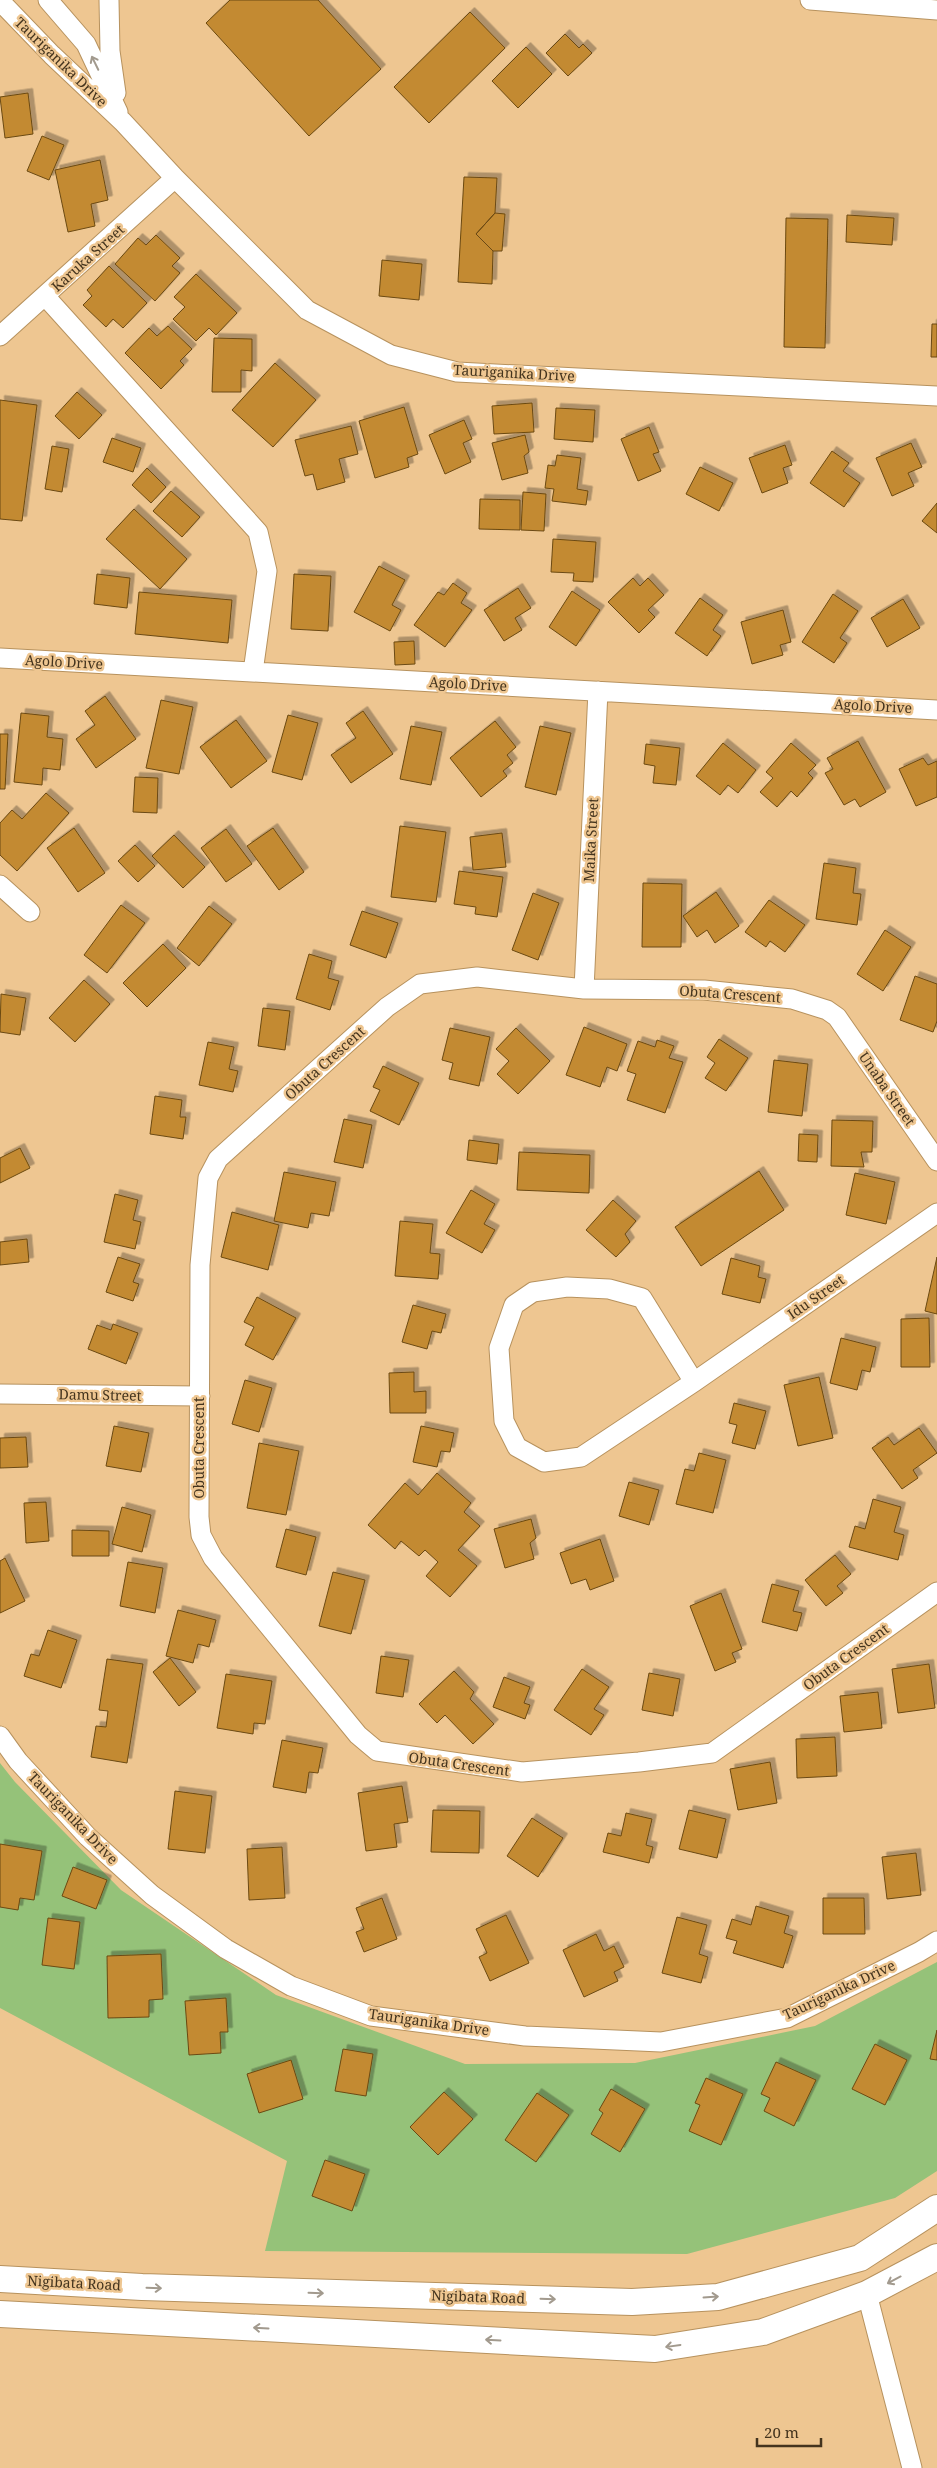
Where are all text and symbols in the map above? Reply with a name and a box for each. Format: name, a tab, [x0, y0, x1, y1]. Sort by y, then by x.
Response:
street label: Tauriganika Drive	[11, 13, 112, 111]
one-way arrow	[90, 56, 99, 71]
street label: Karuka Street	[47, 220, 128, 295]
street label: Tauriganika Drive	[453, 360, 575, 385]
street label: Agolo Drive	[25, 650, 104, 673]
street label: Agolo Drive	[429, 672, 508, 695]
street label: Agolo Drive	[834, 694, 913, 717]
street label: Maika Street	[579, 797, 602, 883]
street label: Obuta Crescent	[679, 980, 781, 1007]
street label: Obuta Crescent	[281, 1022, 369, 1104]
street label: Unaba Street	[855, 1048, 920, 1129]
street label: Idu Street	[784, 1270, 848, 1323]
street label: Damu Street	[58, 1384, 142, 1405]
street label: Obuta Crescent	[189, 1397, 208, 1499]
street label: Obuta Crescent	[799, 1619, 892, 1694]
street label: Obuta Crescent	[407, 1747, 511, 1780]
street label: Tauriganika Drive	[24, 1767, 122, 1868]
street label: Tauriganika Drive	[780, 1955, 898, 2024]
street label: Tauriganika Drive	[368, 2004, 491, 2039]
street label: Nigibata Road	[27, 2271, 122, 2294]
one-way arrow	[887, 2276, 902, 2285]
one-way arrow	[145, 2283, 161, 2292]
street label: Nigibata Road	[431, 2285, 526, 2308]
one-way arrow	[308, 2288, 324, 2297]
one-way arrow	[702, 2293, 718, 2302]
one-way arrow	[540, 2295, 556, 2304]
one-way arrow	[253, 2323, 269, 2332]
one-way arrow	[485, 2335, 501, 2344]
one-way arrow	[665, 2341, 681, 2351]
scale bar	[757, 2416, 821, 2448]
text: 20 m	[764, 2422, 799, 2442]

